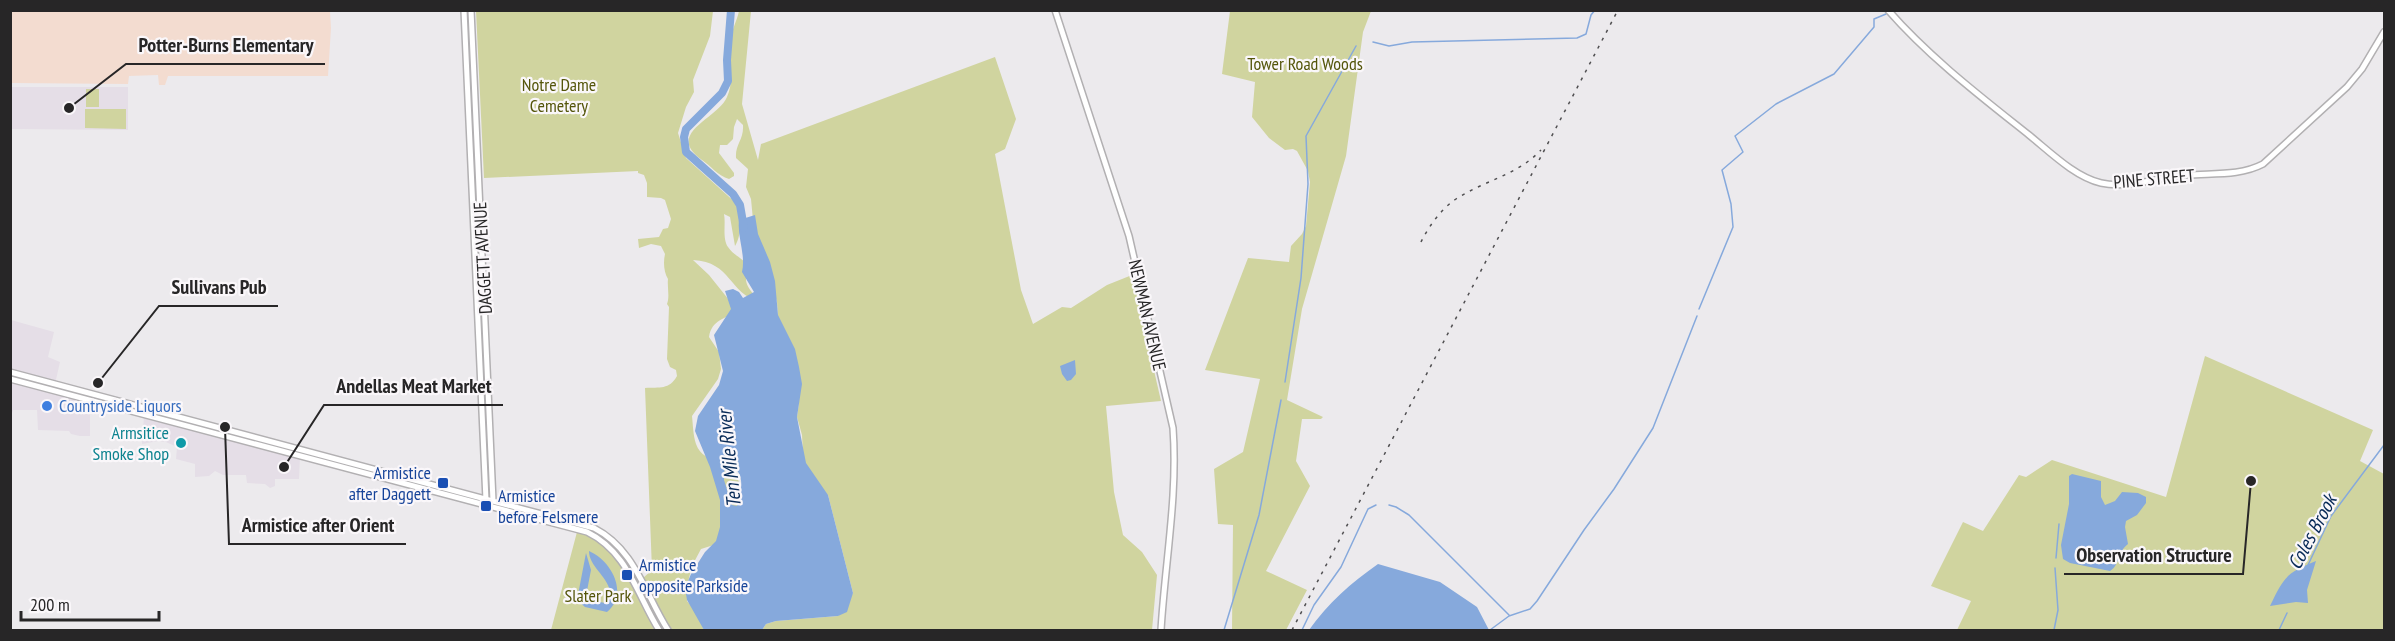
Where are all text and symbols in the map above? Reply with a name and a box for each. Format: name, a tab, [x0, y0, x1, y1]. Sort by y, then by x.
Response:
callout: Potter-Burns Elementary	[126, 26, 325, 64]
text: Potter-Burns Elementary	[138, 32, 315, 58]
park label: Tower Road Woods	[1247, 52, 1363, 75]
park label: Notre Dame Cemetery	[522, 73, 596, 117]
street label: PINE STREET	[2112, 163, 2196, 194]
street label: DAGGETT AVENUE	[468, 201, 497, 315]
street label: NEWMAN AVENUE	[1124, 257, 1171, 373]
callout: Sullivans Pub	[159, 268, 278, 306]
text: Sullivans Pub	[171, 274, 267, 300]
callout: Andellas Meat Market	[324, 367, 503, 405]
text: Andellas Meat Market	[335, 373, 492, 399]
place label: Countryside Liquors	[59, 394, 182, 417]
marker: Countryside Liquors	[40, 399, 54, 413]
water label: Ten Mile River	[711, 406, 747, 509]
place label: Armsitice Smoke Shop	[93, 421, 169, 465]
marker: Armsitice Smoke Shop	[174, 436, 188, 450]
place label: Armistice after Daggett	[349, 461, 431, 505]
marker: Armistice after Daggett	[436, 476, 450, 490]
place label: Armistice before Felsmere	[498, 484, 598, 528]
water label: Coles Brook	[2281, 488, 2344, 574]
marker: Armistice before Felsmere	[479, 499, 493, 513]
callout: Armistice after Orient	[229, 506, 406, 544]
text: Armistice after Orient	[241, 512, 395, 538]
callout: Observation Structure	[2064, 536, 2243, 574]
text: Observation Structure	[2076, 542, 2232, 568]
place label: Armistice opposite Parkside	[639, 553, 748, 597]
marker: Armistice opposite Parkside	[620, 568, 634, 582]
scale bar	[21, 584, 159, 622]
park label: Slater Park	[565, 584, 631, 607]
text: 200 m	[30, 593, 70, 616]

